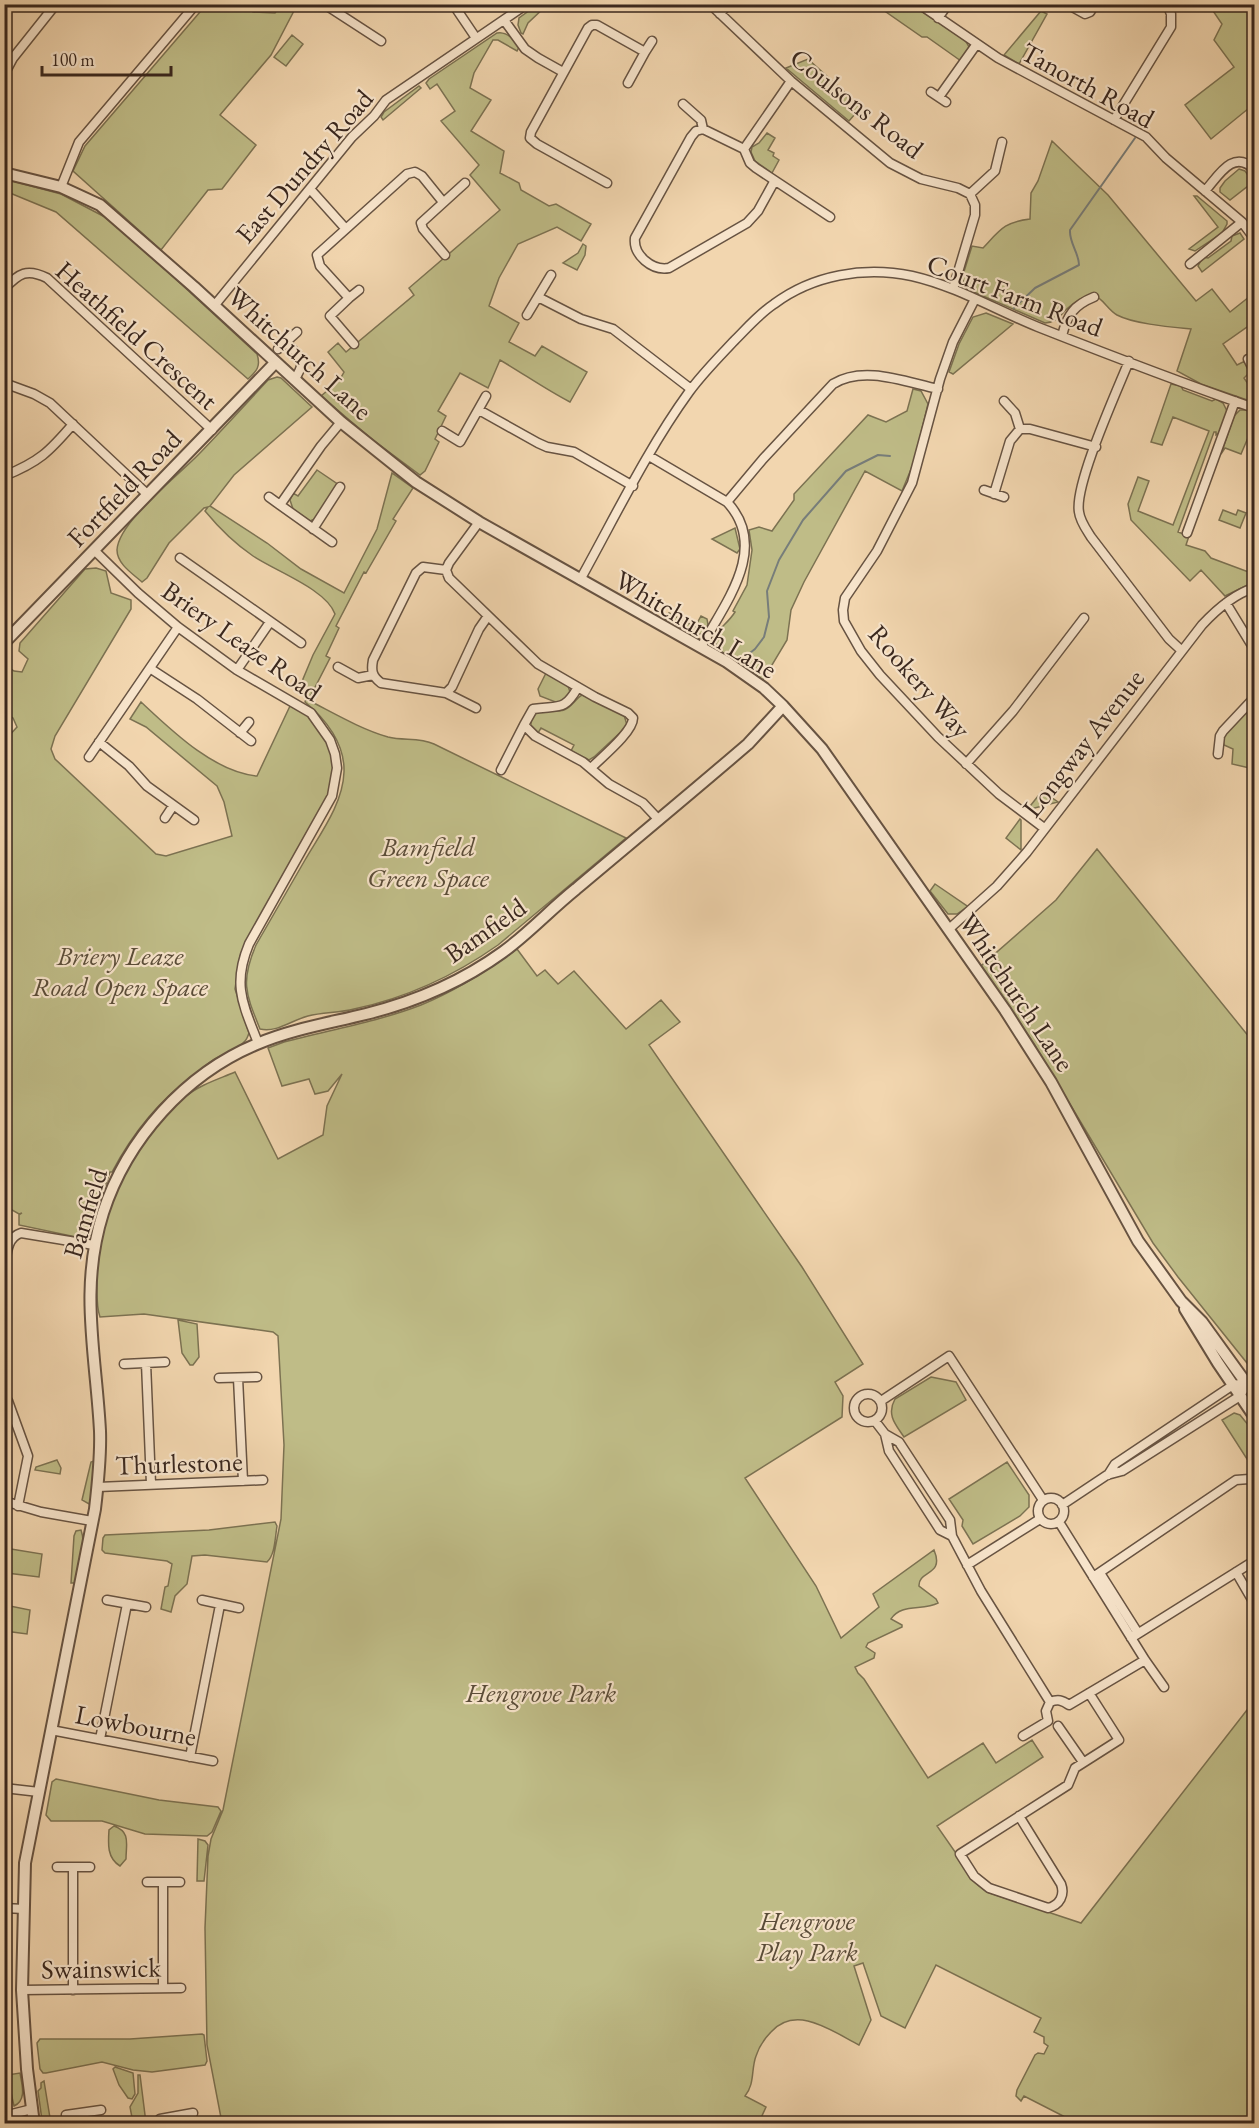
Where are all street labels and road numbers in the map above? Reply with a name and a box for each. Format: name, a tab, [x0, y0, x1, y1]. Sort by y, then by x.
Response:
street label: Tanorth Road	[1015, 34, 1161, 136]
street label: Coulsons Road	[783, 40, 931, 166]
street label: East Dundry Road	[227, 81, 381, 250]
street label: Court Farm Road	[922, 245, 1108, 345]
street label: Heathfield Crescent	[48, 253, 226, 418]
street label: Whitchurch Lane	[220, 279, 380, 427]
street label: Fortfield Road	[59, 421, 189, 554]
street label: Whitchurch Lane	[608, 562, 784, 686]
street label: Briery Leaze Road	[155, 573, 329, 709]
street label: Rookery Way	[861, 617, 979, 745]
street label: Longway Avenue	[1014, 662, 1152, 824]
street label: Bamfield	[437, 889, 533, 971]
street label: Whitchurch Lane	[951, 906, 1083, 1078]
street label: Bamfield	[55, 1163, 115, 1262]
street label: Thurlestone	[115, 1443, 243, 1483]
street label: Lowbourne	[73, 1696, 199, 1754]
street label: Swainswick	[41, 1949, 162, 1987]

